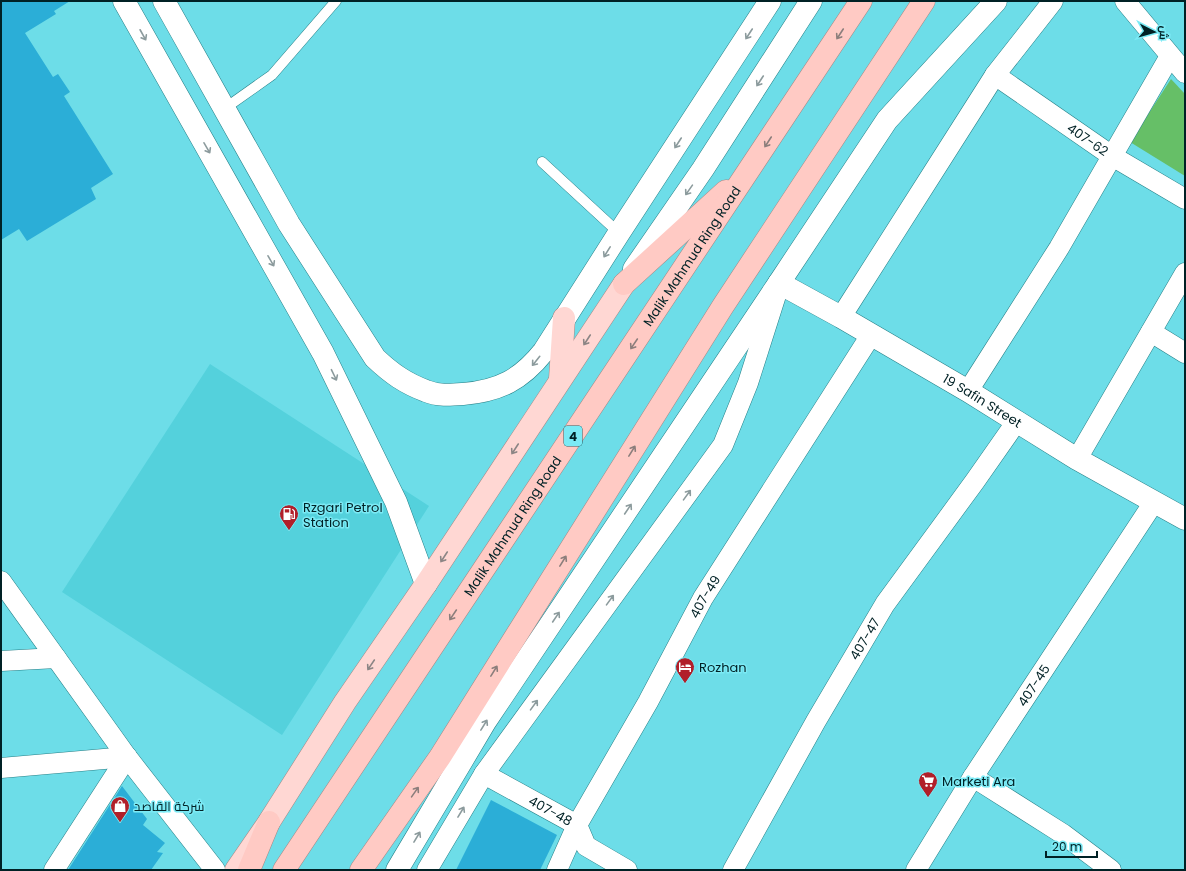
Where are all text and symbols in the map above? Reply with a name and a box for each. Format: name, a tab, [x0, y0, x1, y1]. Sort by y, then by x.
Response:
north arrow	[1134, 12, 1174, 52]
text: ش	[1155, 25, 1173, 41]
one-way arrow	[745, 28, 753, 39]
one-way arrow	[836, 28, 844, 39]
one-way arrow	[139, 29, 147, 41]
one-way arrow	[756, 75, 764, 86]
street label: 407-62	[1063, 118, 1112, 160]
one-way arrow	[764, 136, 772, 147]
one-way arrow	[674, 137, 682, 148]
one-way arrow	[203, 142, 211, 154]
street label: Malik Mahmud Ring Road	[638, 182, 745, 330]
one-way arrow	[685, 184, 693, 195]
one-way arrow	[602, 246, 610, 258]
one-way arrow	[268, 255, 275, 267]
one-way arrow	[583, 334, 591, 345]
one-way arrow	[630, 338, 638, 349]
one-way arrow	[532, 355, 540, 366]
one-way arrow	[331, 369, 338, 381]
street label: 19 Safin Street	[939, 369, 1026, 432]
road number: 4	[564, 426, 582, 446]
one-way arrow	[511, 443, 519, 454]
one-way arrow	[628, 446, 636, 457]
street label: Malik Mahmud Ring Road	[459, 452, 566, 600]
one-way arrow	[683, 489, 691, 500]
place label: Rzgari Petrol Station	[303, 498, 383, 532]
fuel station icon: Rzgari Petrol Station	[278, 503, 300, 531]
one-way arrow	[624, 504, 632, 515]
one-way arrow	[439, 551, 447, 563]
one-way arrow	[559, 555, 567, 567]
street label: 407-49	[685, 571, 725, 621]
one-way arrow	[606, 595, 614, 606]
one-way arrow	[449, 609, 457, 620]
one-way arrow	[552, 612, 560, 623]
street label: 407-47	[845, 614, 884, 663]
hotel icon: Rozhan	[674, 656, 696, 684]
place label: Rozhan	[699, 658, 747, 677]
one-way arrow	[367, 659, 375, 670]
street label: 407-45	[1013, 660, 1054, 710]
one-way arrow	[490, 665, 498, 677]
one-way arrow	[530, 700, 538, 711]
one-way arrow	[480, 719, 488, 731]
supermarket icon: Marketi Ara	[917, 770, 939, 798]
place label: Marketi Ara	[942, 772, 1015, 791]
one-way arrow	[411, 787, 419, 798]
street label: 407-48	[525, 791, 576, 830]
shop icon: شركة القاصد	[109, 795, 131, 823]
place label: شركة القاصد	[134, 797, 204, 816]
one-way arrow	[457, 806, 465, 818]
one-way arrow	[413, 831, 421, 843]
scale bar	[1046, 833, 1097, 859]
text: 20 m	[1052, 838, 1082, 855]

